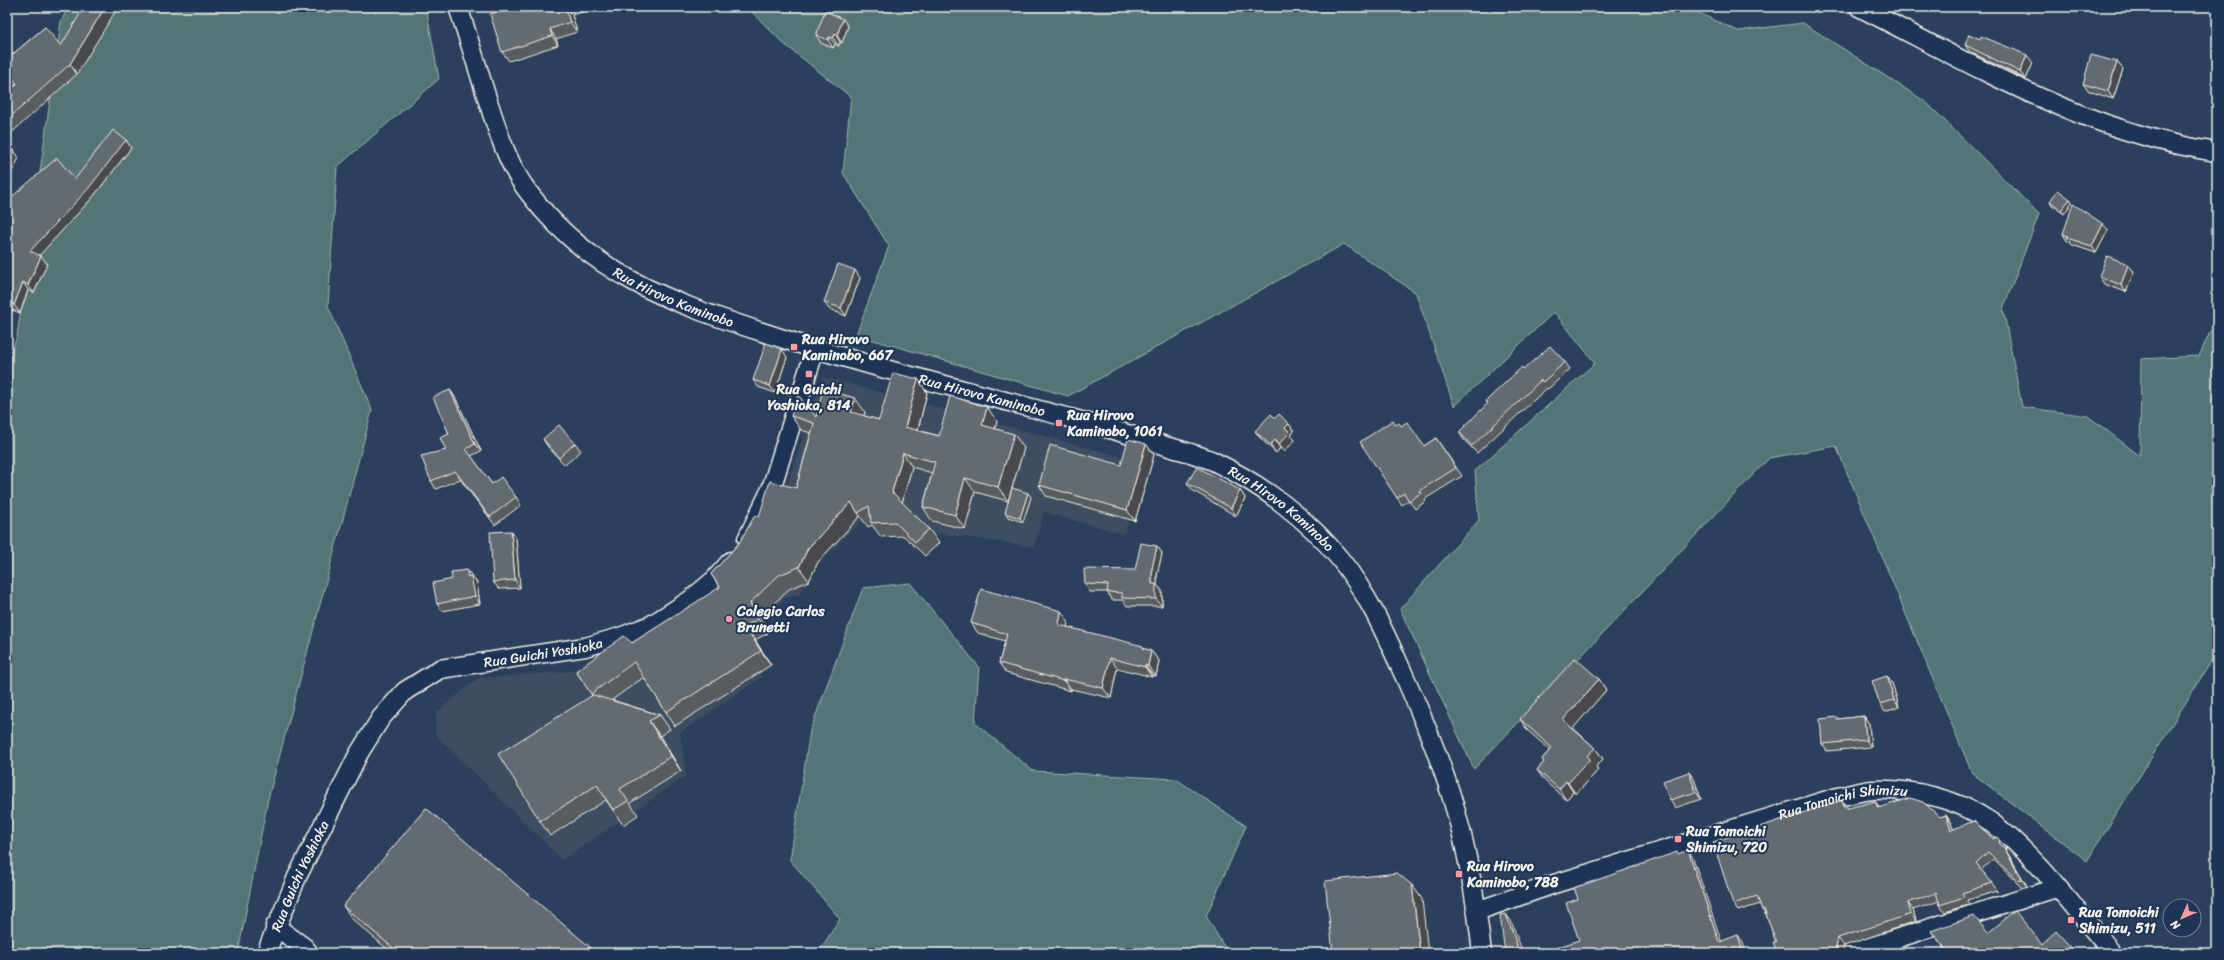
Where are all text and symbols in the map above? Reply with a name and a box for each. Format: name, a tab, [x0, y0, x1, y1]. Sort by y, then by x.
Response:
street label: Rua Hirovo Kaminobo	[608, 260, 737, 335]
place label: Rua Hirovo Kaminobo, 667	[801, 327, 894, 368]
marker: Rua Hirovo Kaminobo, 667	[789, 342, 799, 352]
street label: Rua Hirovo Kaminobo	[916, 367, 1048, 424]
marker: Rua Guichi Yoshioka, 814	[804, 369, 814, 379]
place label: Rua Guichi Yoshioka, 814	[768, 377, 851, 418]
place label: Rua Hirovo Kaminobo, 1061	[1066, 403, 1162, 444]
marker: Rua Hirovo Kaminobo, 1061	[1054, 418, 1064, 428]
street label: Rua Hirovo Kaminobo	[1223, 459, 1341, 558]
place label: Colegio Carlos Brunetti	[736, 599, 825, 640]
marker: Colegio Carlos Brunetti	[724, 614, 734, 624]
street label: Rua Guichi Yoshioka	[482, 631, 606, 675]
street label: Rua Tomoichi Shimizu	[1775, 778, 1909, 827]
street label: Rua Guichi Yoshioka	[264, 816, 336, 936]
place label: Rua Tomoichi Shimizu, 720	[1685, 819, 1767, 860]
marker: Rua Tomoichi Shimizu, 720	[1673, 834, 1683, 844]
place label: Rua Hirovo Kaminobo, 788	[1466, 854, 1559, 895]
marker: Rua Hirovo Kaminobo, 788	[1454, 869, 1464, 879]
north arrow	[2162, 898, 2202, 938]
place label: Rua Tomoichi Shimizu, 511	[2078, 900, 2160, 941]
marker: Rua Tomoichi Shimizu, 511	[2066, 915, 2076, 925]
text: N	[2166, 915, 2185, 935]

